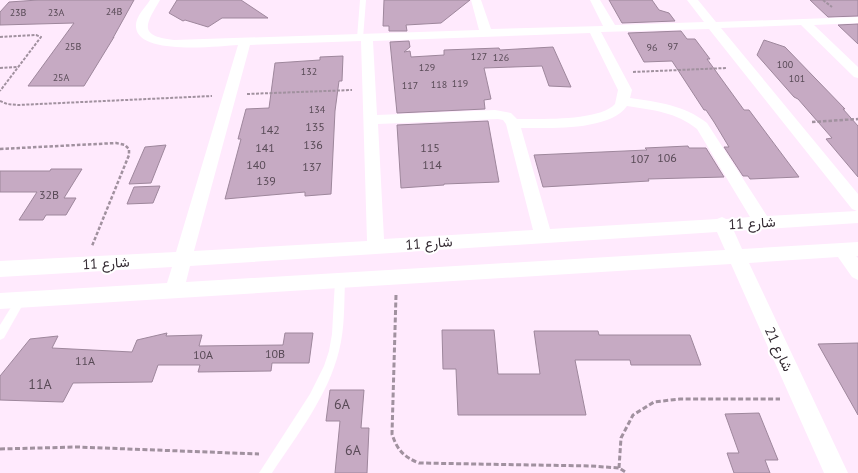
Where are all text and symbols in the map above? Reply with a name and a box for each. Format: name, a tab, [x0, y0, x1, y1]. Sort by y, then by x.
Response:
house number: 24B	[106, 5, 123, 18]
house number: 23B	[10, 6, 27, 19]
house number: 23A	[48, 6, 65, 19]
house number: 25B	[65, 40, 82, 53]
house number: 97	[668, 40, 678, 53]
house number: 96	[647, 41, 657, 54]
house number: 127	[471, 50, 487, 63]
house number: 126	[493, 51, 509, 64]
house number: 100	[777, 58, 794, 71]
house number: 129	[419, 61, 435, 74]
house number: 132	[301, 65, 317, 78]
house number: 25A	[53, 71, 70, 84]
house number: 101	[789, 72, 805, 85]
house number: 119	[452, 77, 468, 90]
house number: 118	[431, 78, 447, 91]
house number: 117	[402, 79, 418, 92]
house number: 134	[309, 103, 326, 116]
house number: 135	[305, 119, 325, 134]
house number: 142	[260, 122, 280, 137]
house number: 136	[303, 137, 323, 152]
house number: 141	[255, 140, 275, 155]
house number: 115	[420, 140, 440, 155]
house number: 106	[657, 150, 677, 165]
house number: 107	[630, 151, 650, 166]
house number: 140	[246, 157, 266, 172]
house number: 114	[422, 157, 442, 172]
house number: 137	[302, 159, 322, 174]
house number: 139	[256, 173, 276, 188]
house number: 32B	[39, 187, 59, 202]
street label: شارع 11	[728, 213, 776, 235]
street label: شارع 11	[405, 232, 453, 256]
street label: شارع 11	[82, 253, 130, 275]
street label: شارع 21	[759, 324, 797, 375]
house number: 10B	[265, 346, 285, 361]
house number: 10A	[193, 347, 213, 362]
house number: 11A	[75, 353, 95, 368]
house number: 11A	[28, 375, 53, 393]
house number: 6A	[334, 395, 351, 413]
house number: 6A	[345, 441, 362, 459]

